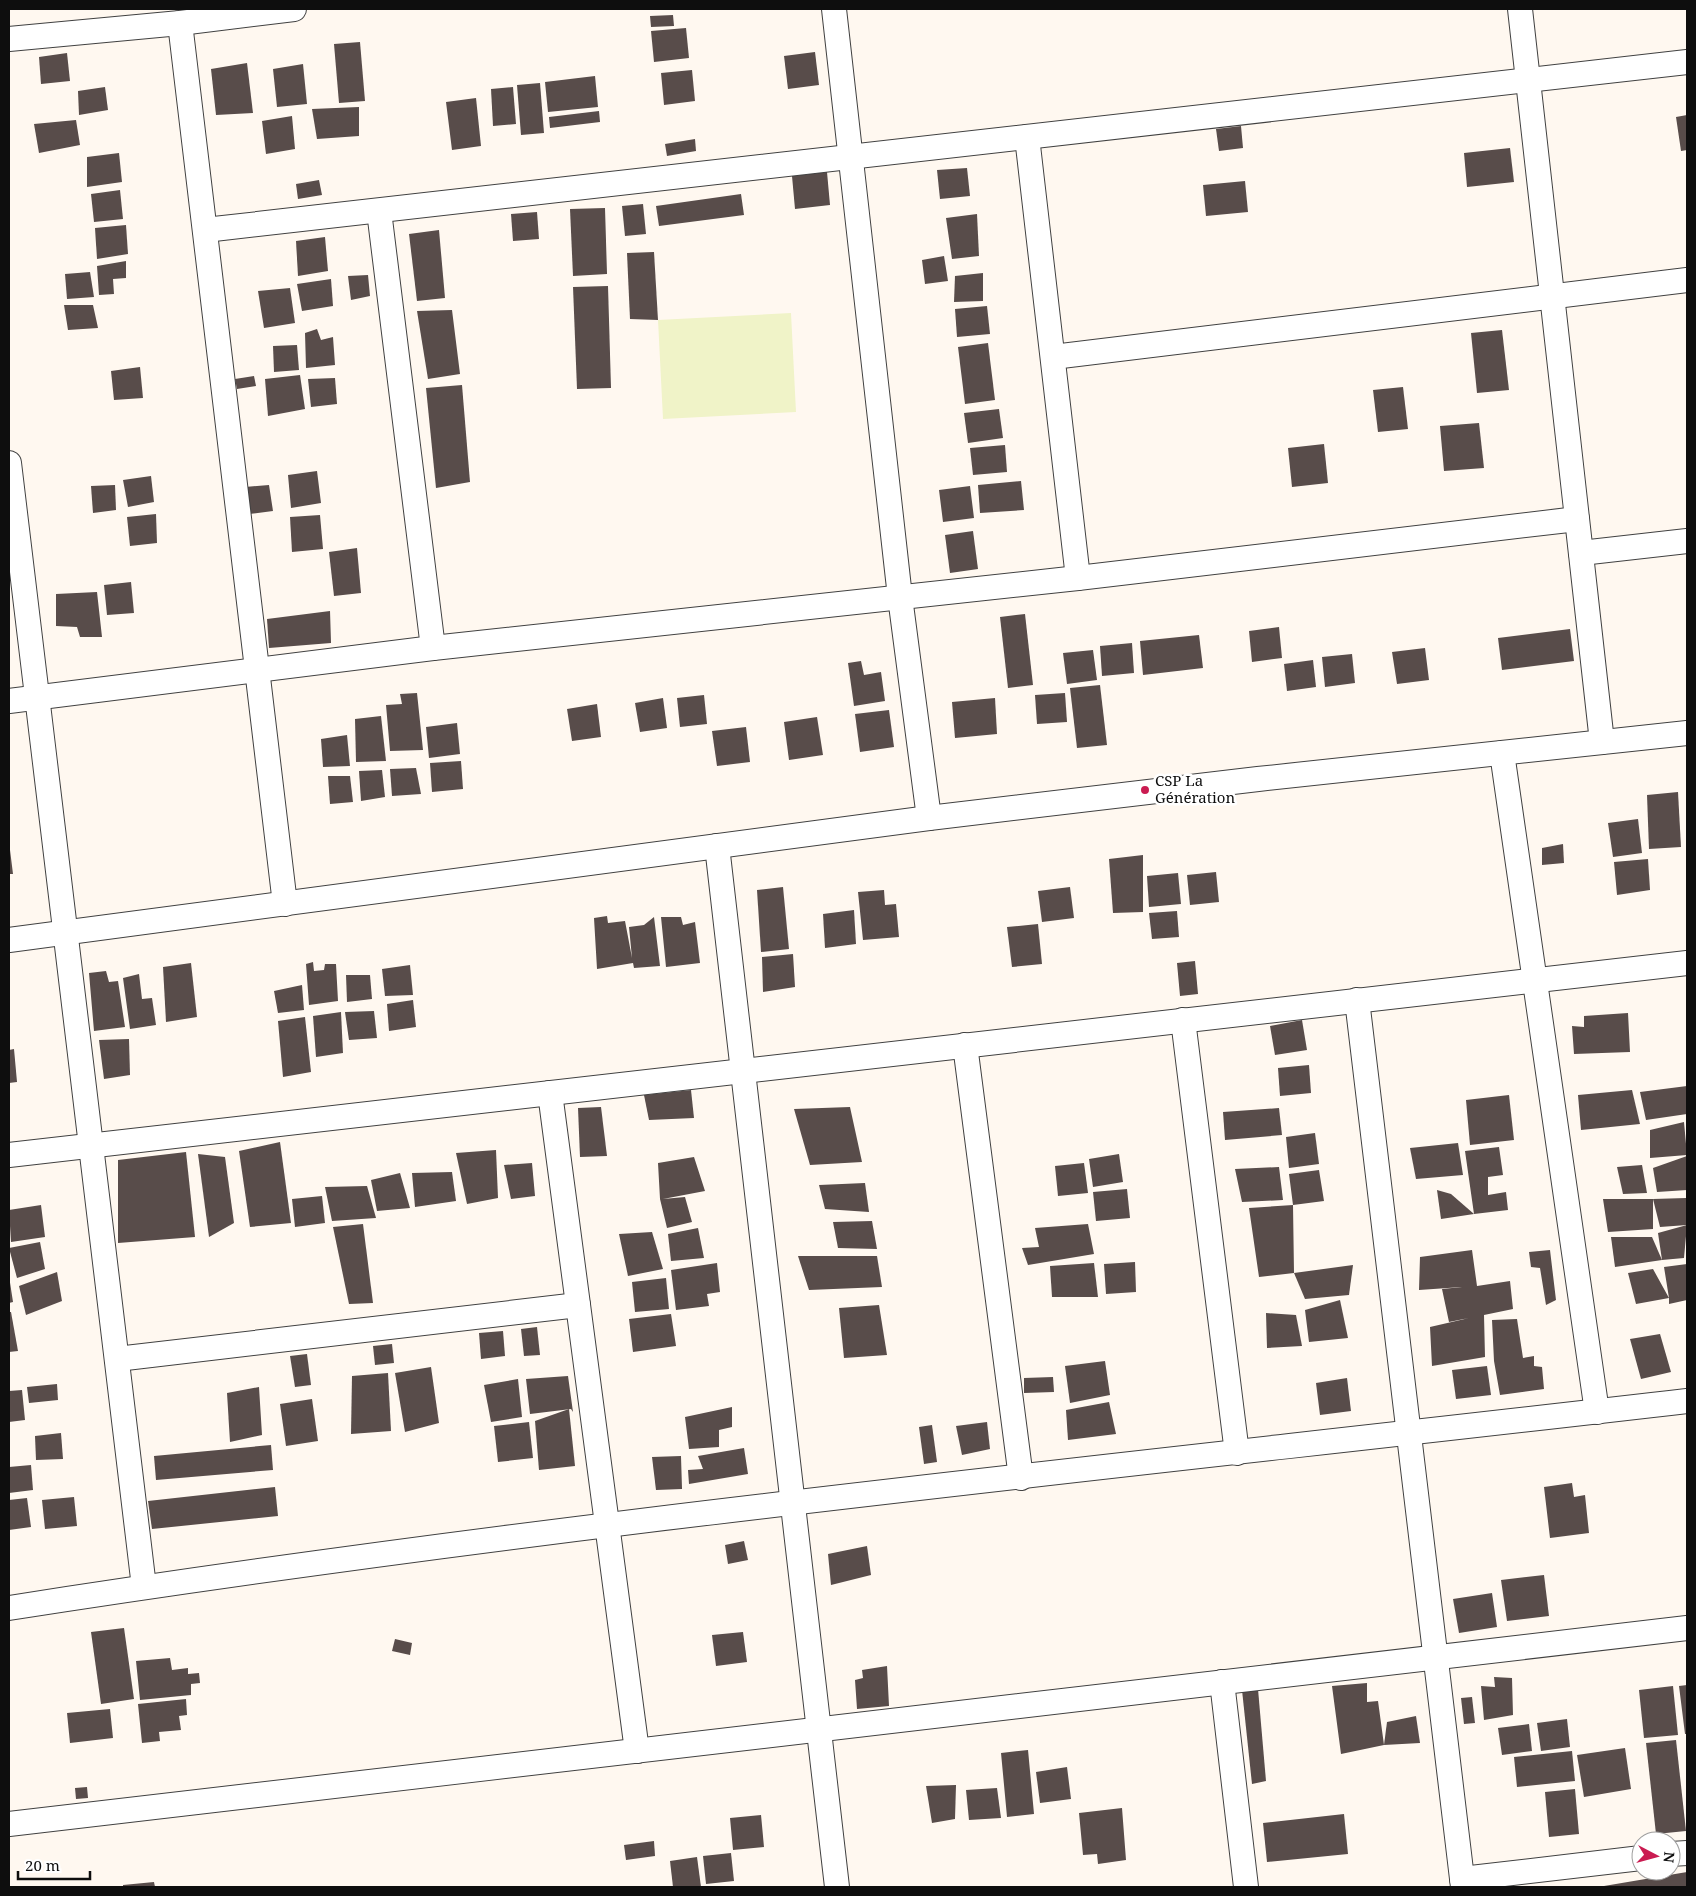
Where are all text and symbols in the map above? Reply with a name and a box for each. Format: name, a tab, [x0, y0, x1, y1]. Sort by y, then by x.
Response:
place label: CSP La Génération	[1155, 770, 1235, 807]
marker: CSP La Génération	[1139, 784, 1151, 796]
north arrow	[1631, 1831, 1681, 1881]
scale bar	[18, 1848, 90, 1880]
text: N	[1659, 1851, 1679, 1864]
text: 20 m	[25, 1855, 60, 1875]

